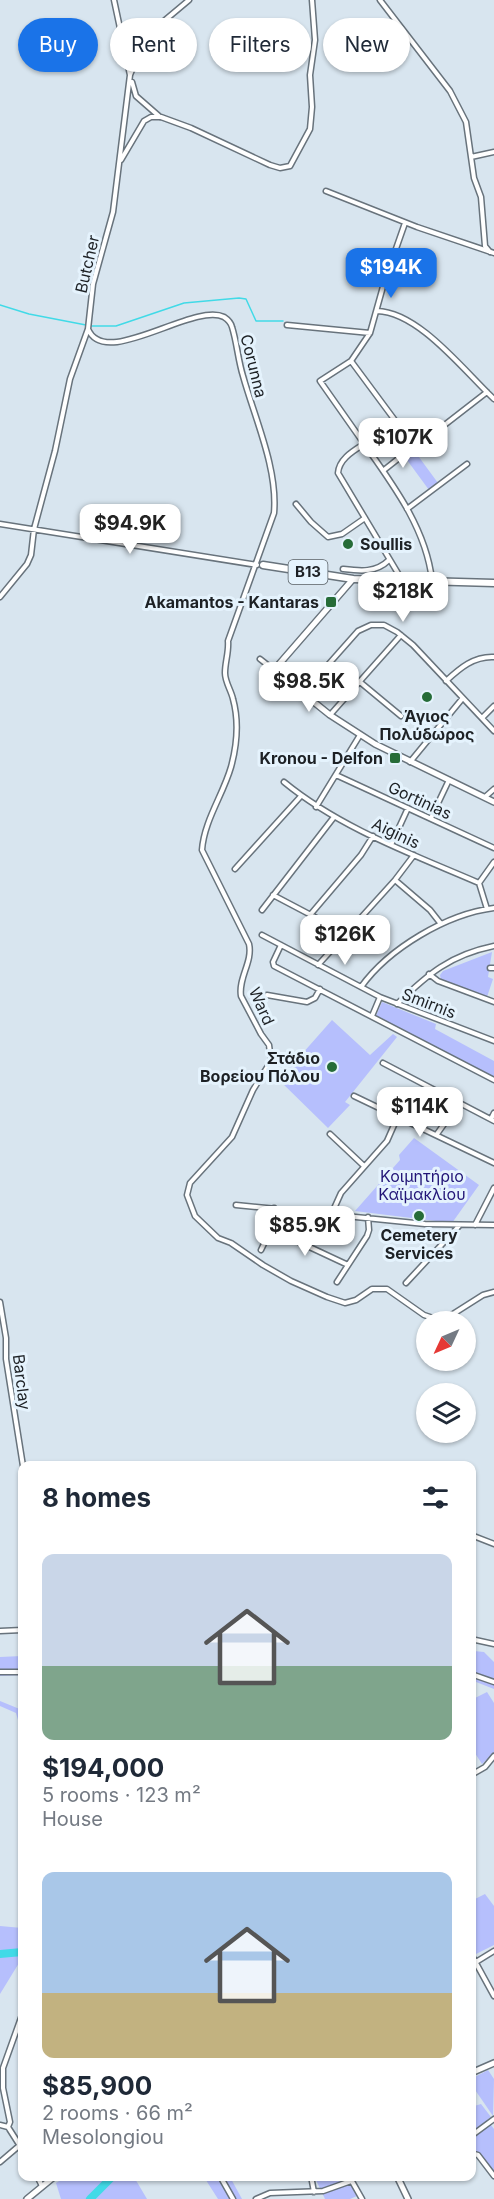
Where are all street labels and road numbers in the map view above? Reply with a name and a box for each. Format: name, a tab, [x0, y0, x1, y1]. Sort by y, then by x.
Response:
street label: Butcher	[71, 233, 103, 295]
street label: Corunna	[236, 332, 272, 400]
road number: B13	[288, 560, 328, 584]
street label: Gortinias	[385, 777, 455, 823]
street label: Aiginis	[369, 813, 423, 853]
street label: Ward	[245, 984, 279, 1028]
street label: Smirnis	[399, 984, 459, 1022]
street label: Barclay	[9, 1353, 35, 1411]

